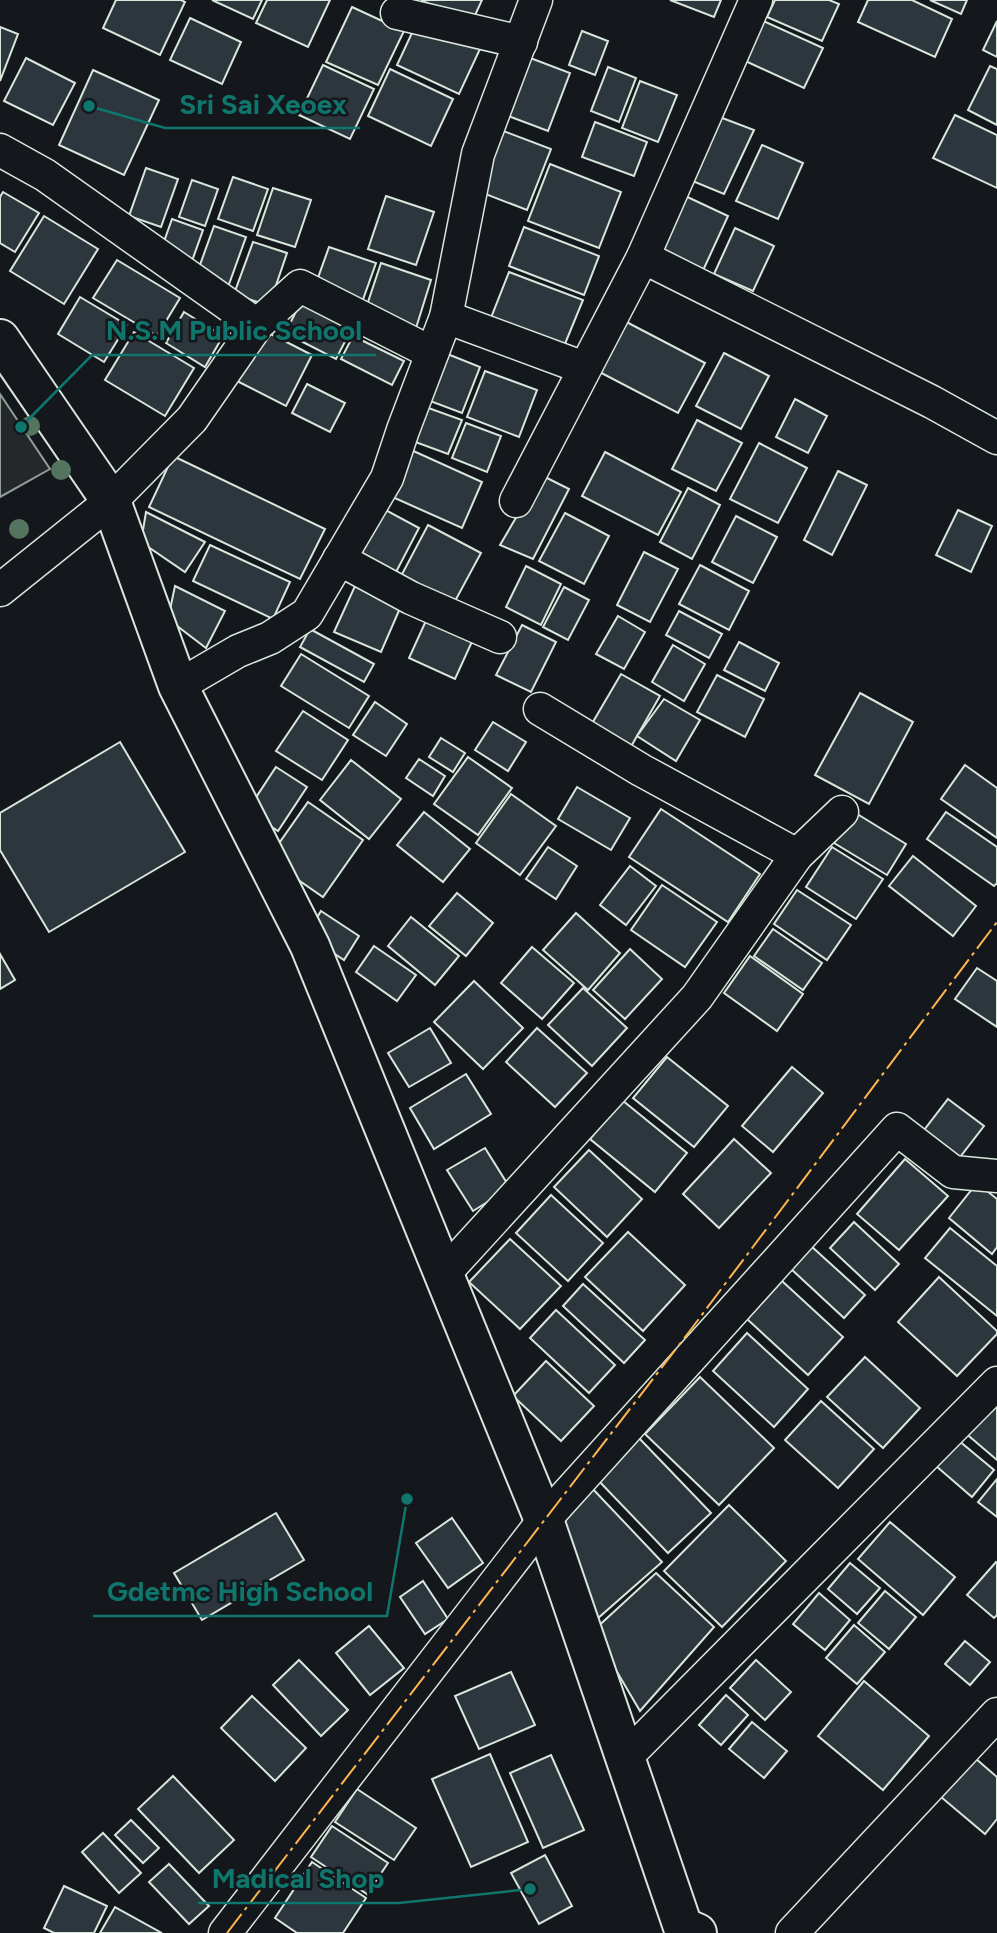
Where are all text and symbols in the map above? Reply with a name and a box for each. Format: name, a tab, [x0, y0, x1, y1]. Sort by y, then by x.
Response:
callout: Sri Sai Xeoex	[165, 79, 360, 128]
text: Sri Sai Xeoex	[179, 87, 347, 121]
callout: N.S.M Public School	[92, 306, 376, 355]
text: N.S.M Public School	[106, 313, 362, 347]
callout: Gdetmc High School	[93, 1567, 387, 1616]
text: Gdetmc High School	[107, 1574, 373, 1608]
callout: Madical Shop	[198, 1854, 399, 1903]
text: Madical Shop	[212, 1861, 384, 1895]

